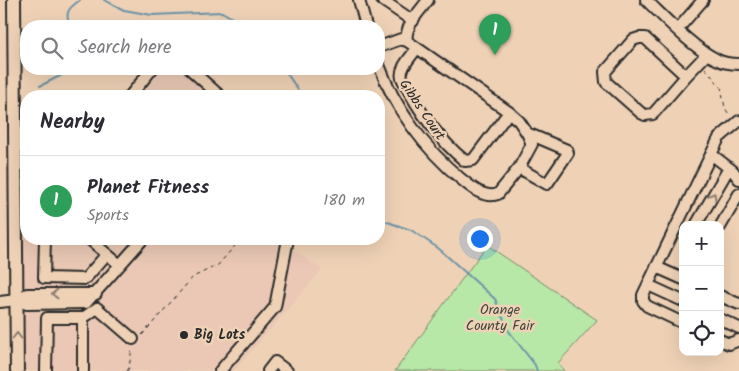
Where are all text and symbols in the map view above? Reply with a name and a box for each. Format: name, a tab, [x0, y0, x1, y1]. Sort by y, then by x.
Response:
pin: 1	[479, 14, 511, 55]
search box	[20, 20, 385, 75]
text: Search here	[78, 33, 172, 63]
icon: search	[38, 34, 66, 62]
street label: Gibbs Court	[393, 75, 451, 146]
text: Nearby	[40, 106, 105, 139]
text: Planet Fitness	[87, 173, 209, 203]
text: 1	[54, 188, 58, 213]
text: 180 m	[323, 188, 365, 213]
one-way arrow	[706, 193, 716, 202]
text: Sports	[87, 203, 129, 228]
map controls	[679, 221, 724, 356]
button: +	[679, 221, 724, 266]
your location	[467, 226, 493, 252]
button: −	[679, 266, 724, 311]
one-way arrow	[51, 289, 59, 299]
park label: Orange County Fair	[466, 299, 536, 337]
button: locate	[679, 311, 724, 356]
place label: Big Lots	[194, 324, 246, 346]
marker: Big Lots	[178, 329, 190, 341]
one-way arrow	[12, 331, 22, 339]

